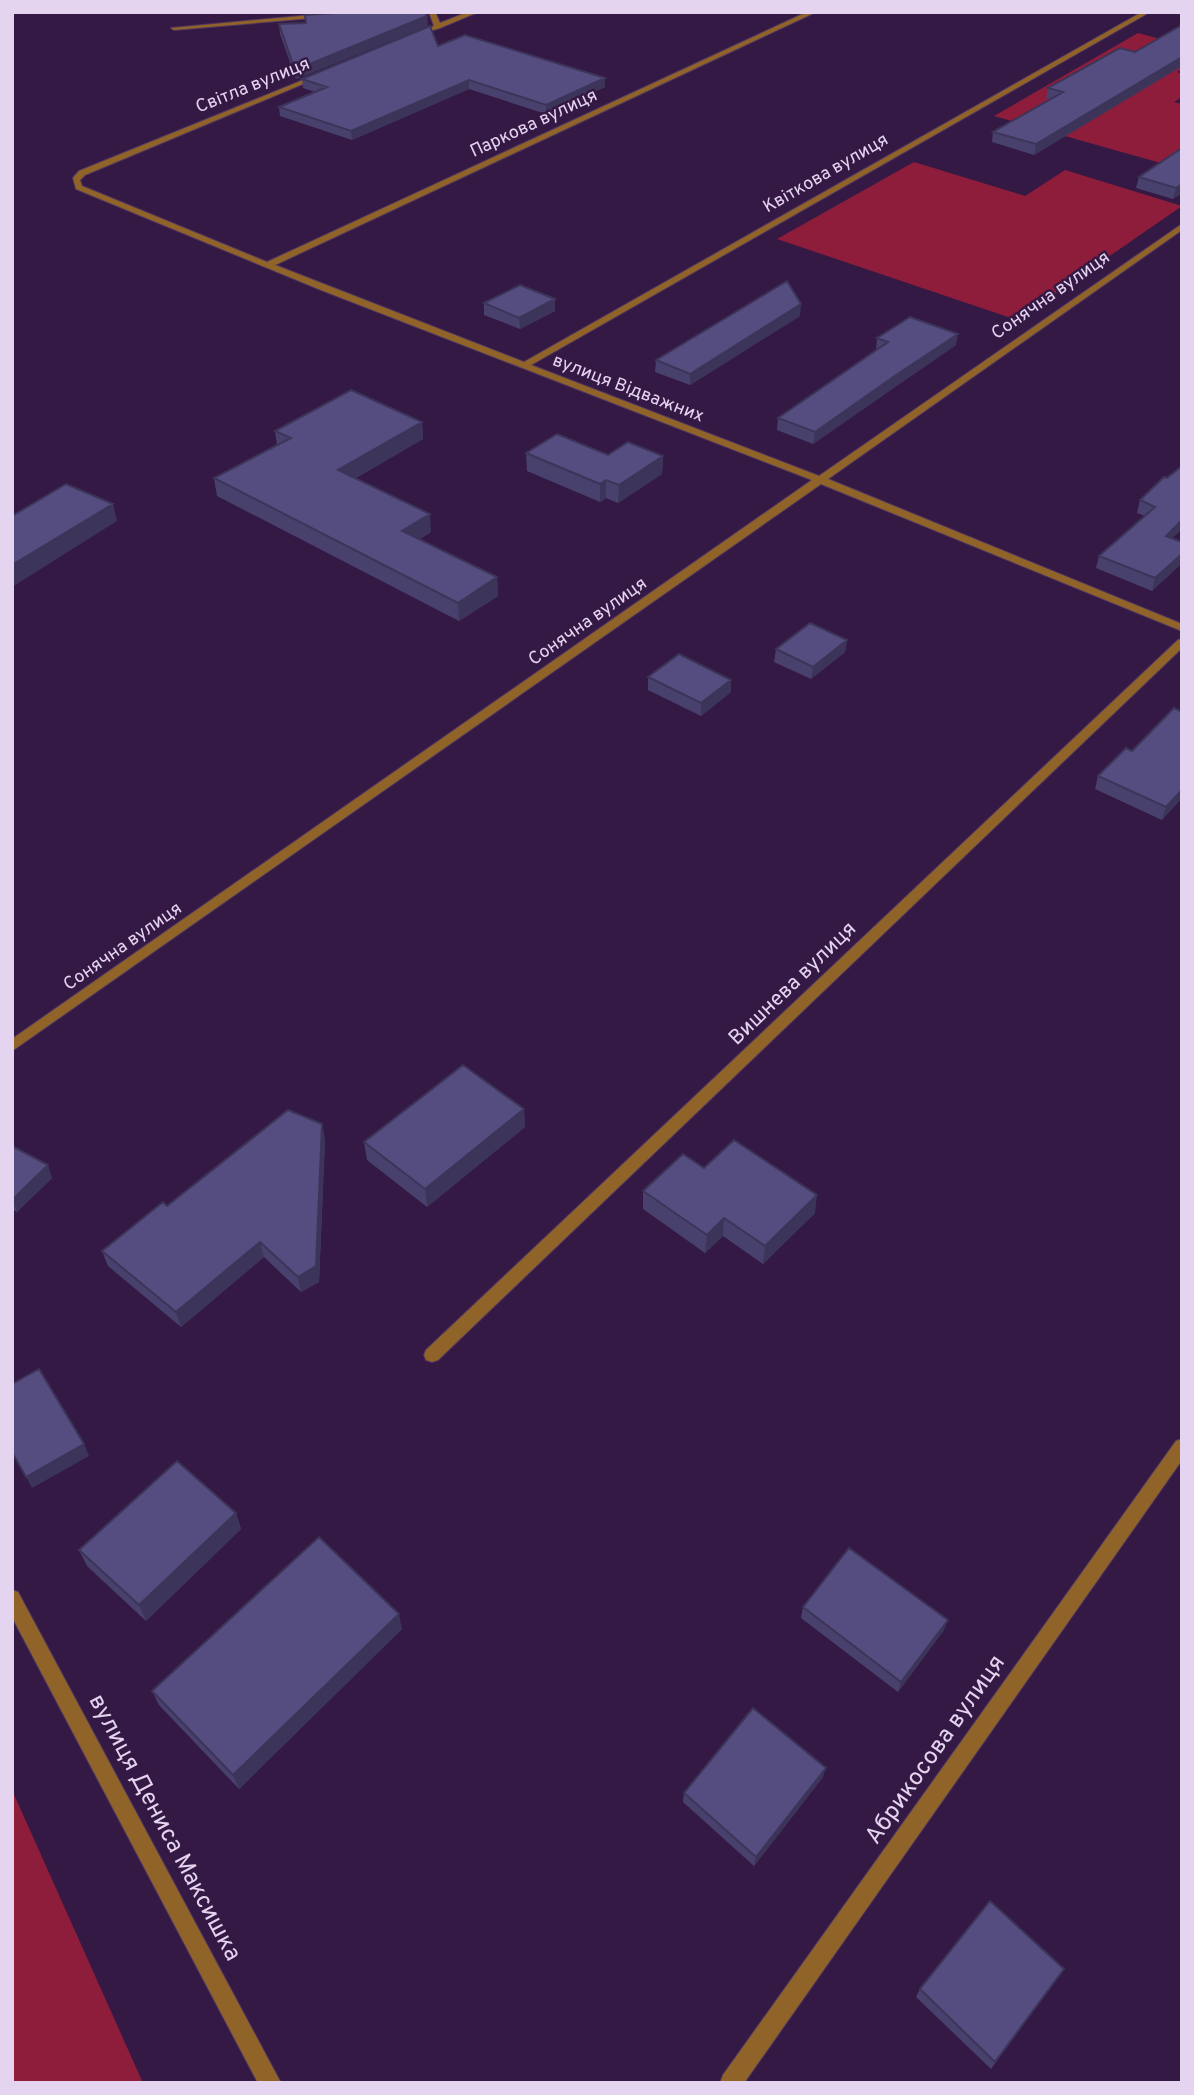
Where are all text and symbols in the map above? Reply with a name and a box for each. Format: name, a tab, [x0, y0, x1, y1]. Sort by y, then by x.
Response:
street label: Світла вулиця	[193, 53, 313, 119]
street label: Паркова вулиця	[467, 84, 601, 164]
street label: Квіткова вулиця	[759, 129, 893, 219]
street label: Сонячна вулиця	[987, 247, 1115, 345]
street label: вулиця Відважних	[549, 350, 707, 428]
street label: Сонячна вулиця	[524, 573, 652, 671]
street label: Сонячна вулиця	[59, 898, 187, 996]
street label: Вишнева вулиця	[723, 916, 863, 1052]
street label: Абрикосова вулиця	[859, 1649, 1013, 1851]
street label: вулиця Дениса Максишка	[81, 1689, 247, 1967]

